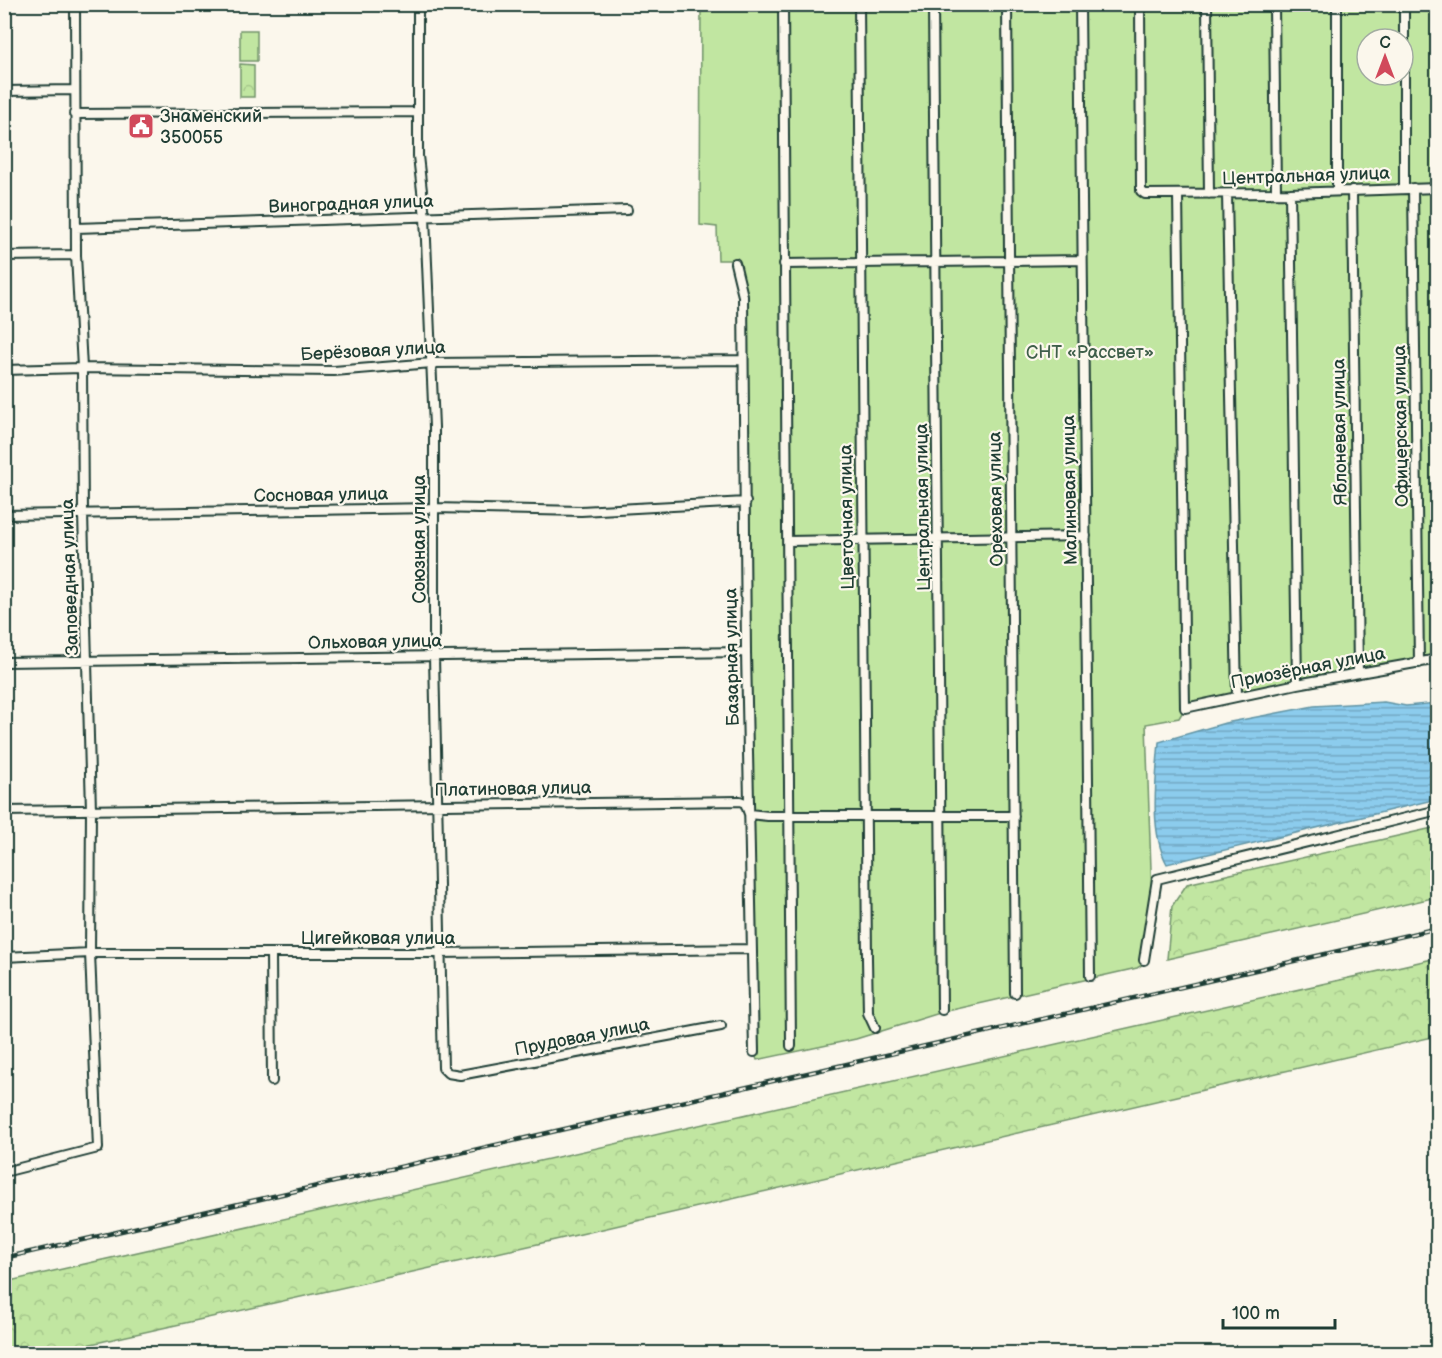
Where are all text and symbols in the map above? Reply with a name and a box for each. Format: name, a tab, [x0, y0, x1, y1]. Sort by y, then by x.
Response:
north arrow	[1355, 27, 1415, 87]
text: С	[1379, 34, 1391, 53]
place label: Знаменский 350055	[160, 106, 262, 148]
public building icon: Знаменский 350055	[126, 111, 156, 141]
street label: Центральная улица	[1222, 163, 1391, 189]
street label: Виноградная улица	[268, 191, 434, 217]
street label: Берёзовая улица	[300, 337, 446, 365]
park label: СНТ «Рассвет»	[1026, 342, 1154, 363]
street label: Офицерская улица	[1389, 344, 1413, 507]
street label: Яблоневая улица	[1328, 358, 1352, 506]
street label: Малиновая улица	[1058, 414, 1082, 565]
street label: Центральная улица	[911, 423, 935, 591]
street label: Ореховая улица	[984, 431, 1008, 567]
street label: Цветочная улица	[835, 444, 859, 590]
street label: Союзная улица	[409, 474, 430, 603]
street label: Сосновая улица	[253, 483, 389, 507]
street label: Заповедная улица	[57, 498, 83, 656]
street label: Базарная улица	[720, 587, 744, 726]
street label: Ольховая улица	[308, 630, 443, 654]
street label: Приозёрная улица	[1229, 643, 1387, 693]
street label: Платиновая улица	[434, 777, 592, 801]
street label: Цигейковая улица	[301, 928, 456, 949]
street label: Прудовая улица	[513, 1014, 652, 1060]
scale bar	[1223, 1292, 1336, 1330]
text: 100 m	[1232, 1303, 1280, 1324]

